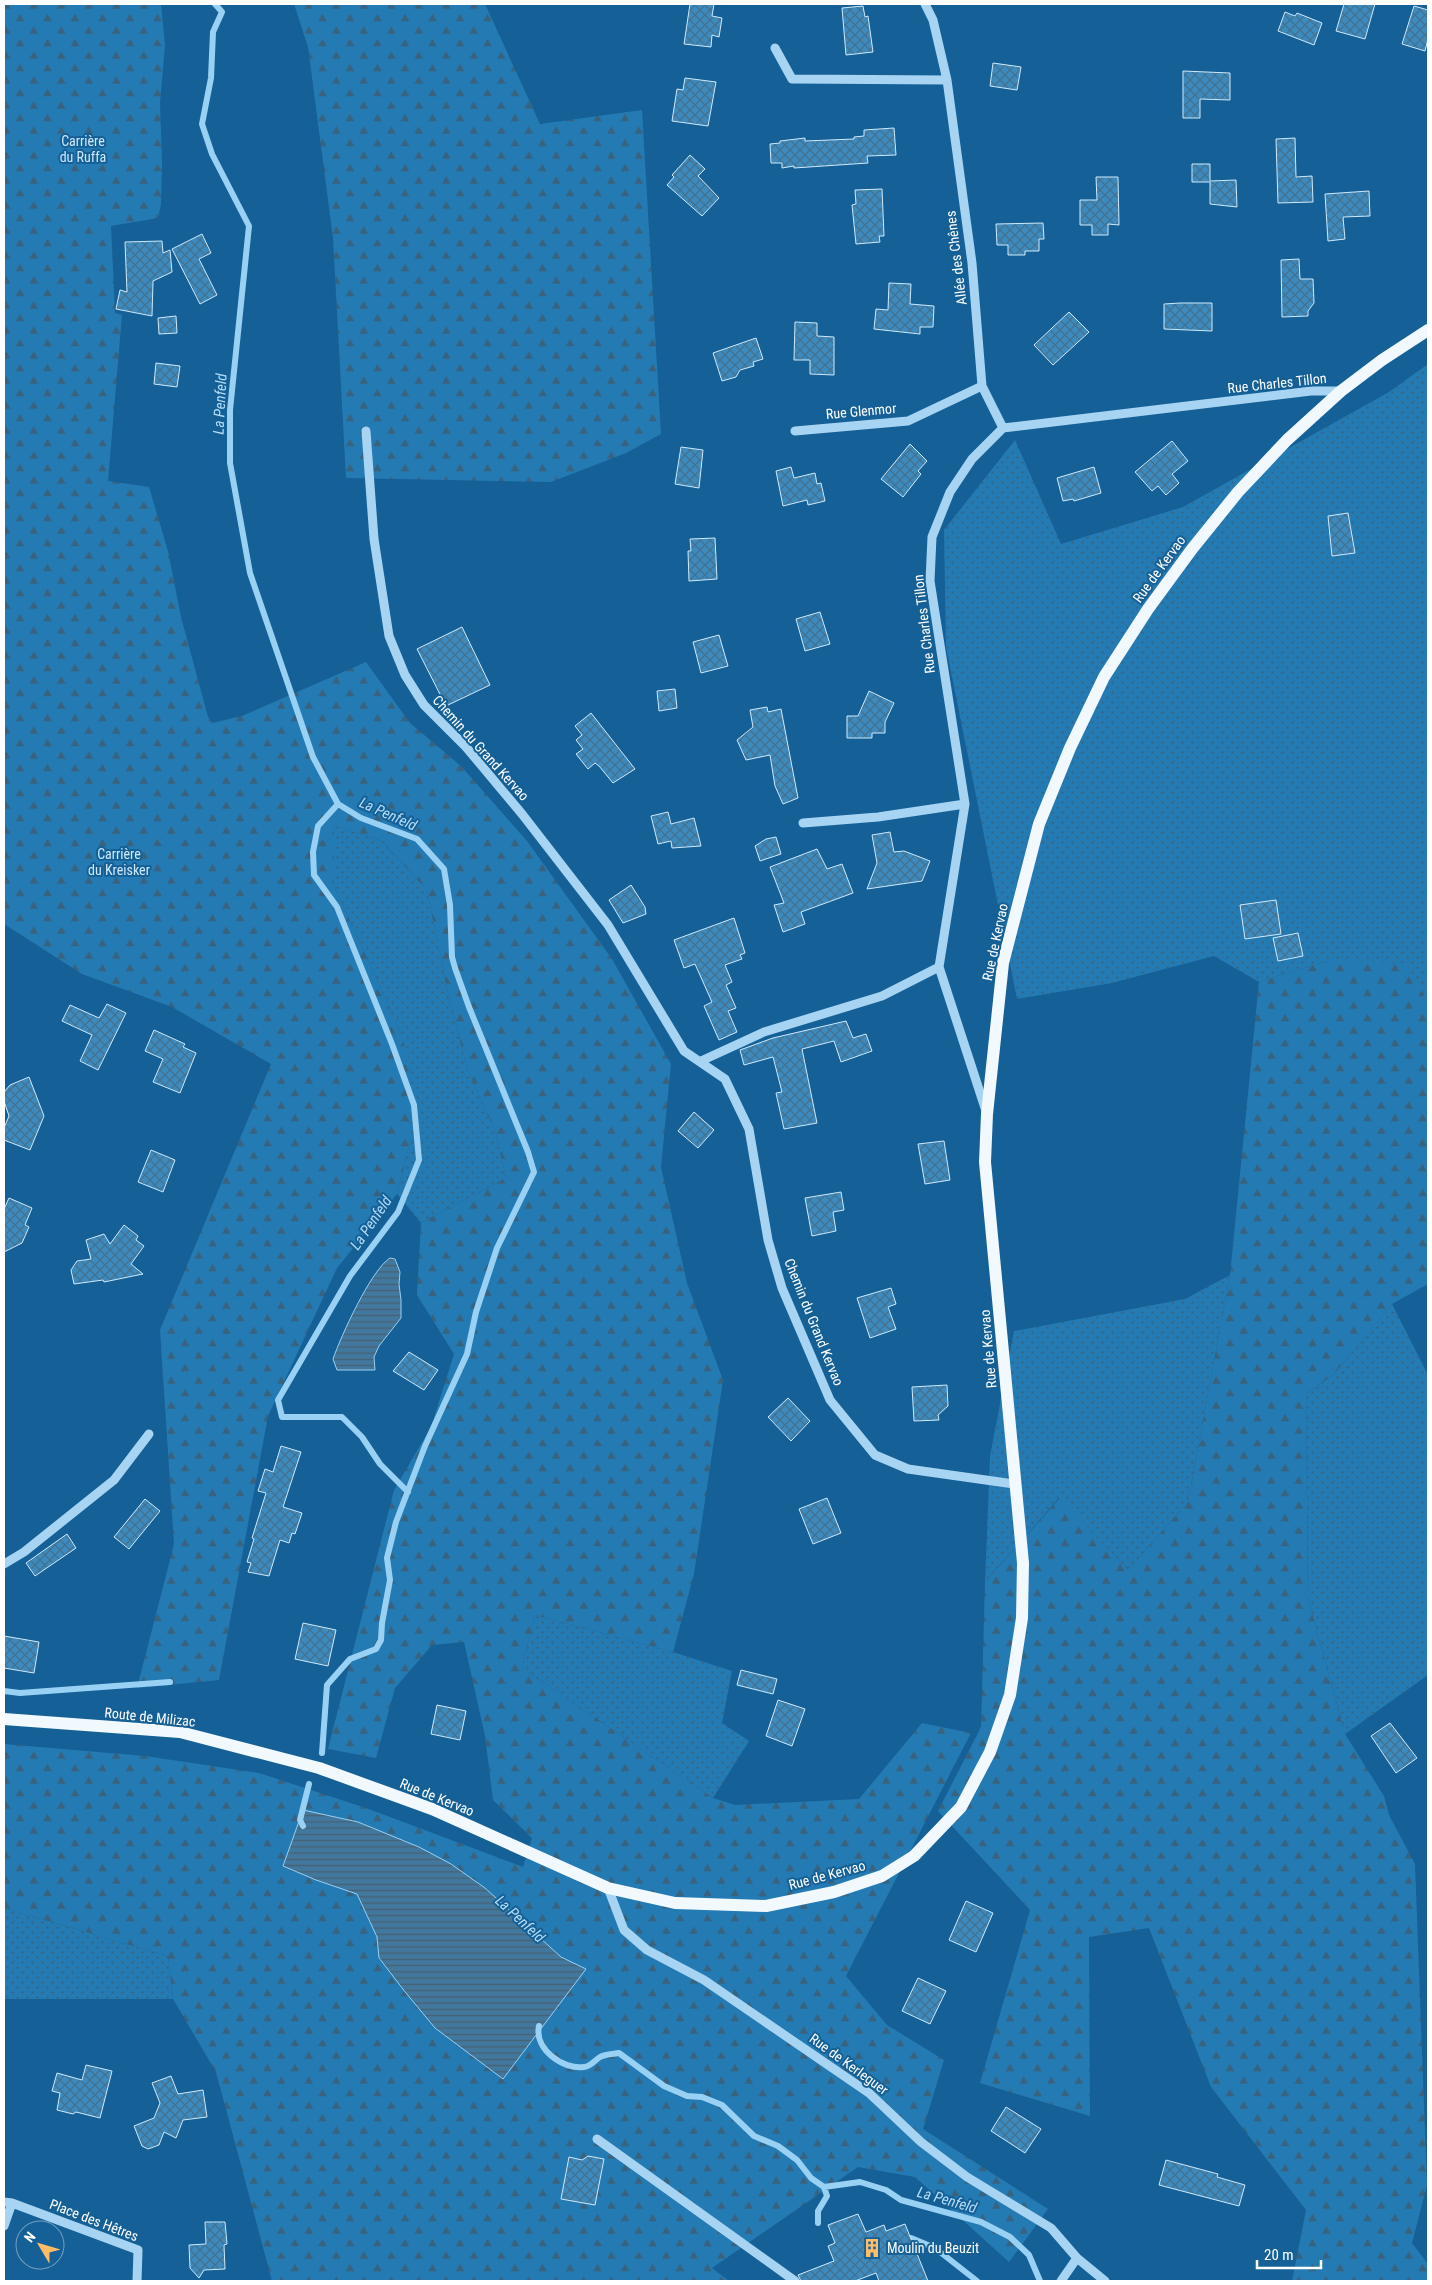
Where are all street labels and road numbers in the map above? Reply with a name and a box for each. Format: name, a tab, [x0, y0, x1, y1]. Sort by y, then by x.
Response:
street label: Allée des Chênes	[942, 210, 970, 306]
street label: Rue Charles Tillon	[1227, 370, 1327, 396]
street label: Rue Glenmor	[825, 400, 897, 422]
street label: Rue de Kervao	[1129, 532, 1189, 606]
street label: Rue Charles Tillon	[910, 574, 938, 674]
street label: Chemin du Grand Kervao	[430, 692, 532, 804]
street label: Rue de Kervao	[979, 902, 1011, 982]
street label: Chemin du Grand Kervao	[781, 1256, 847, 1388]
street label: Rue de Kervao	[977, 1309, 999, 1389]
street label: Route de Milizac	[104, 1704, 196, 1730]
street label: Rue de Kervao	[398, 1775, 476, 1819]
street label: Rue de Kervao	[787, 1857, 867, 1893]
street label: Rue de Kerleguer	[807, 2030, 891, 2098]
street label: Place des Hêtres	[47, 2196, 141, 2244]

